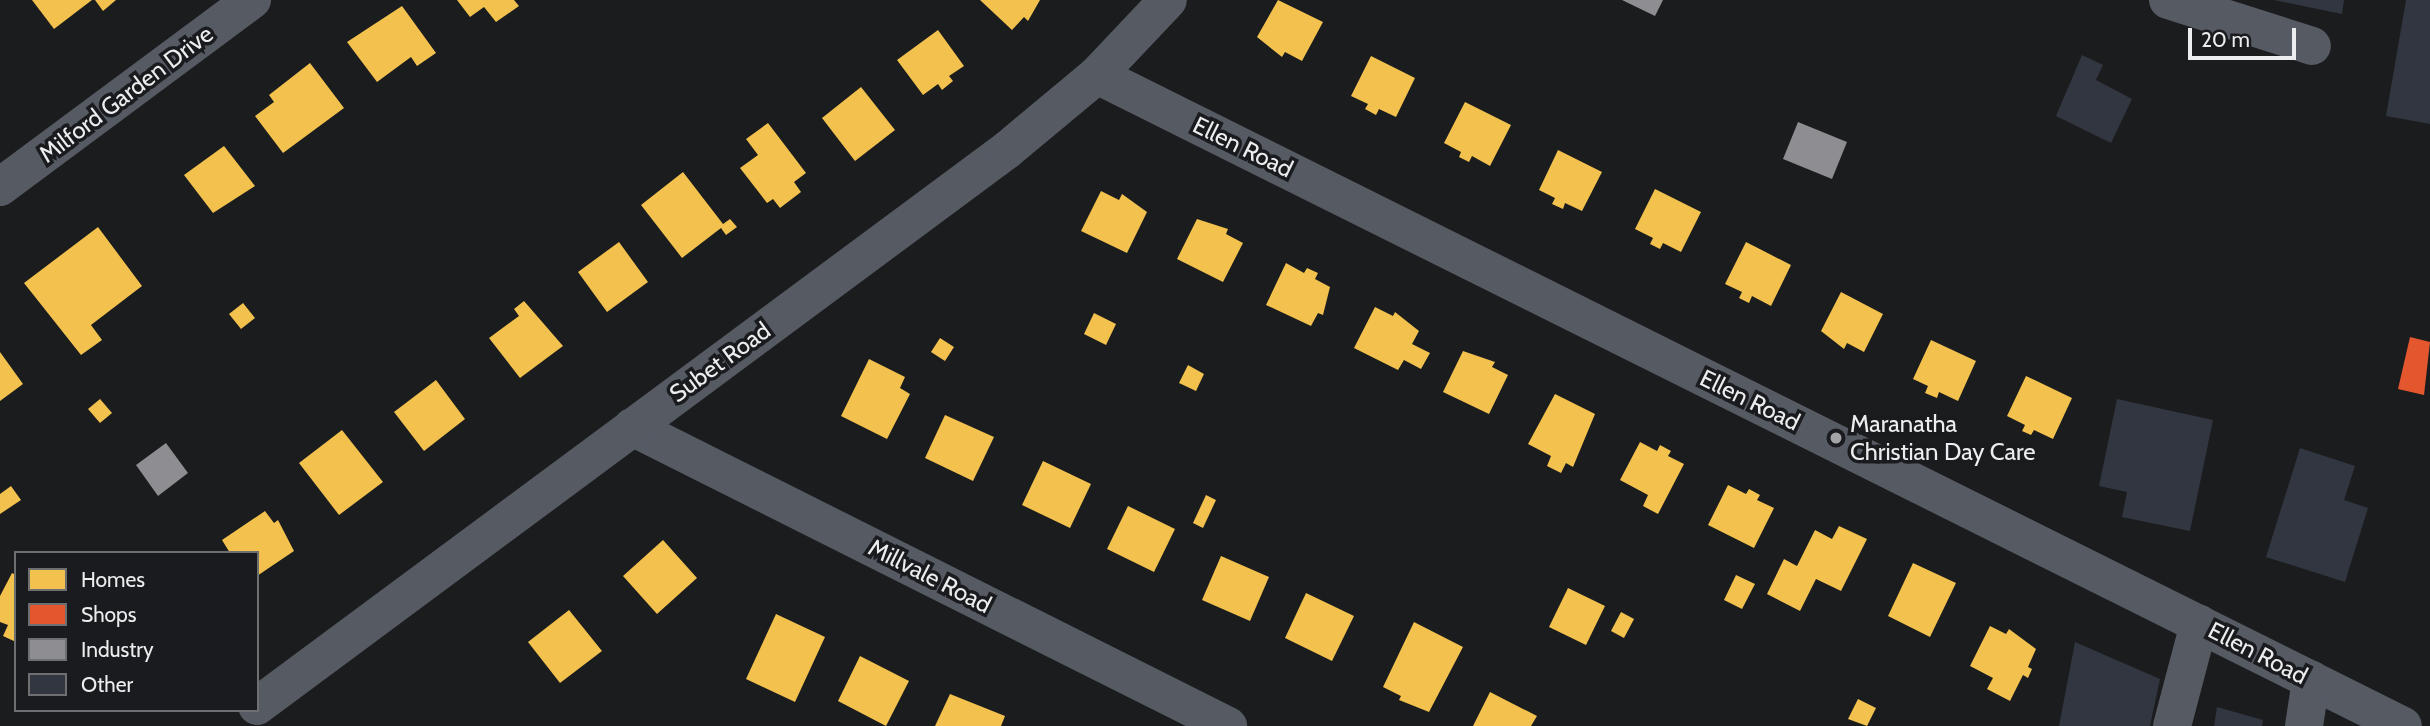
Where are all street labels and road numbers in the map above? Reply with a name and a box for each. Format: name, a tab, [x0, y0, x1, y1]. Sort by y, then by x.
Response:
street label: Milford Garden Drive	[33, 19, 219, 169]
street label: Ellen Road	[1188, 110, 1298, 184]
street label: Subet Road	[664, 316, 776, 408]
street label: Ellen Road	[1695, 363, 1805, 437]
street label: Millvale Road	[864, 533, 996, 619]
street label: Ellen Road	[2203, 616, 2313, 690]

